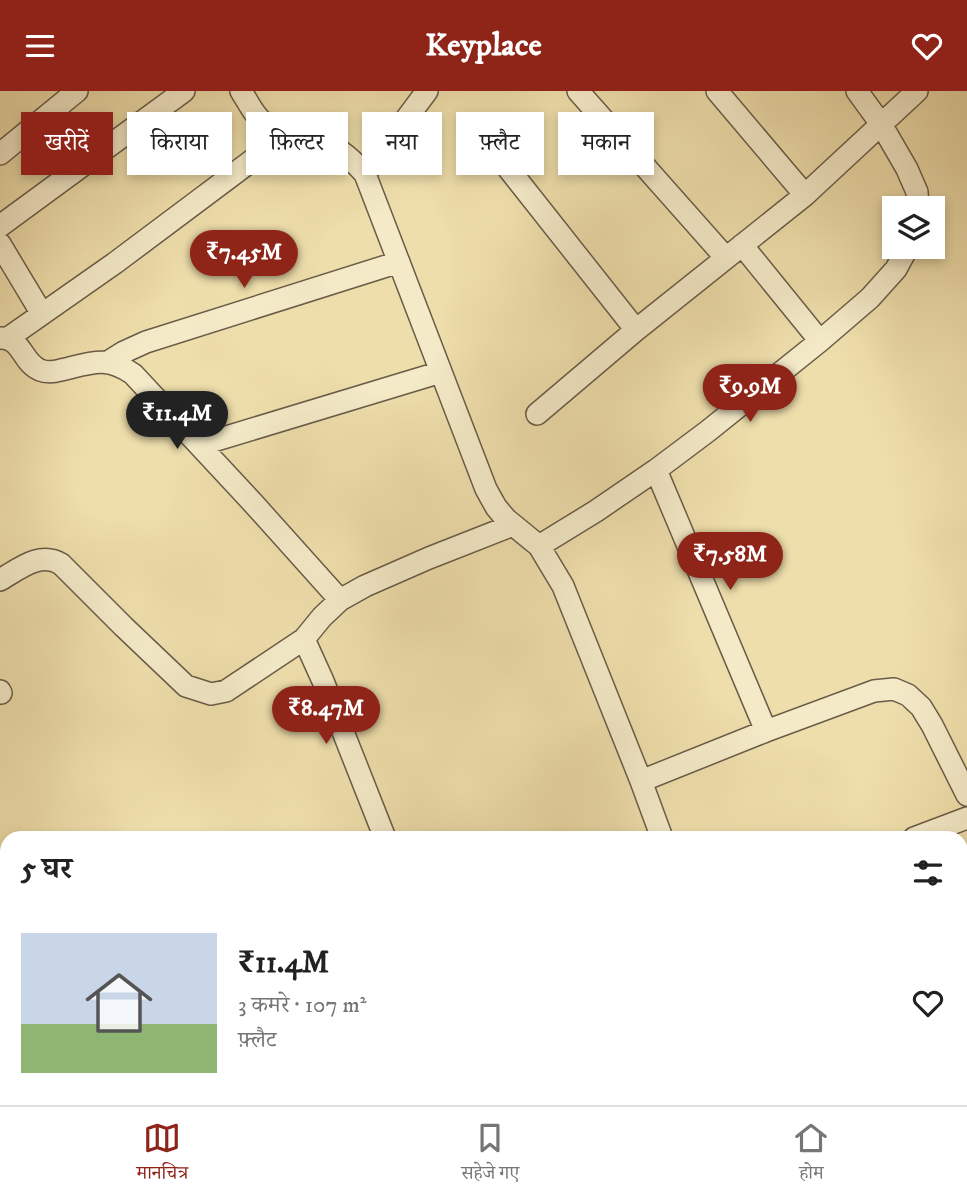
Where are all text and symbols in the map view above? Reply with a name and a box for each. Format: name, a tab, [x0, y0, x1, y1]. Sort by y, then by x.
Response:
text: Keyplace	[425, 26, 542, 66]
icon: menu	[21, 27, 59, 65]
icon: heart	[908, 27, 946, 65]
chip: खरीदें	[21, 112, 113, 175]
chip: किराया	[127, 112, 232, 175]
chip: फ़िल्टर	[246, 112, 348, 175]
chip: नया	[362, 112, 442, 175]
chip: फ़्लैट	[456, 112, 544, 175]
chip: मकान	[558, 112, 654, 175]
map controls	[882, 196, 945, 259]
button: layers	[882, 196, 945, 259]
pin: ₹7.45M	[187, 231, 301, 290]
text: ₹7.45M	[206, 238, 282, 267]
pin: ₹9.9M	[701, 365, 799, 424]
text: ₹9.9M	[719, 372, 781, 401]
pin: ₹11.4M	[120, 391, 234, 451]
text: ₹11.4M	[142, 399, 212, 428]
pin: ₹7.58M	[673, 533, 787, 592]
text: ₹7.58M	[693, 540, 767, 569]
pin: ₹8.47M	[269, 687, 383, 746]
text: ₹8.47M	[288, 694, 364, 723]
text: 5 घर	[21, 851, 72, 888]
icon: filters	[909, 854, 947, 892]
text: ₹11.4M	[238, 945, 329, 982]
icon: home	[77, 961, 161, 1045]
icon: heart	[909, 984, 947, 1022]
text: 3 कमरे · 107 m²	[238, 991, 366, 1020]
text: फ़्लैट	[238, 1026, 276, 1055]
tab: मानचित्र	[137, 1119, 188, 1191]
tab: सहेजे गए	[461, 1119, 519, 1191]
tab: होम	[792, 1119, 830, 1191]

